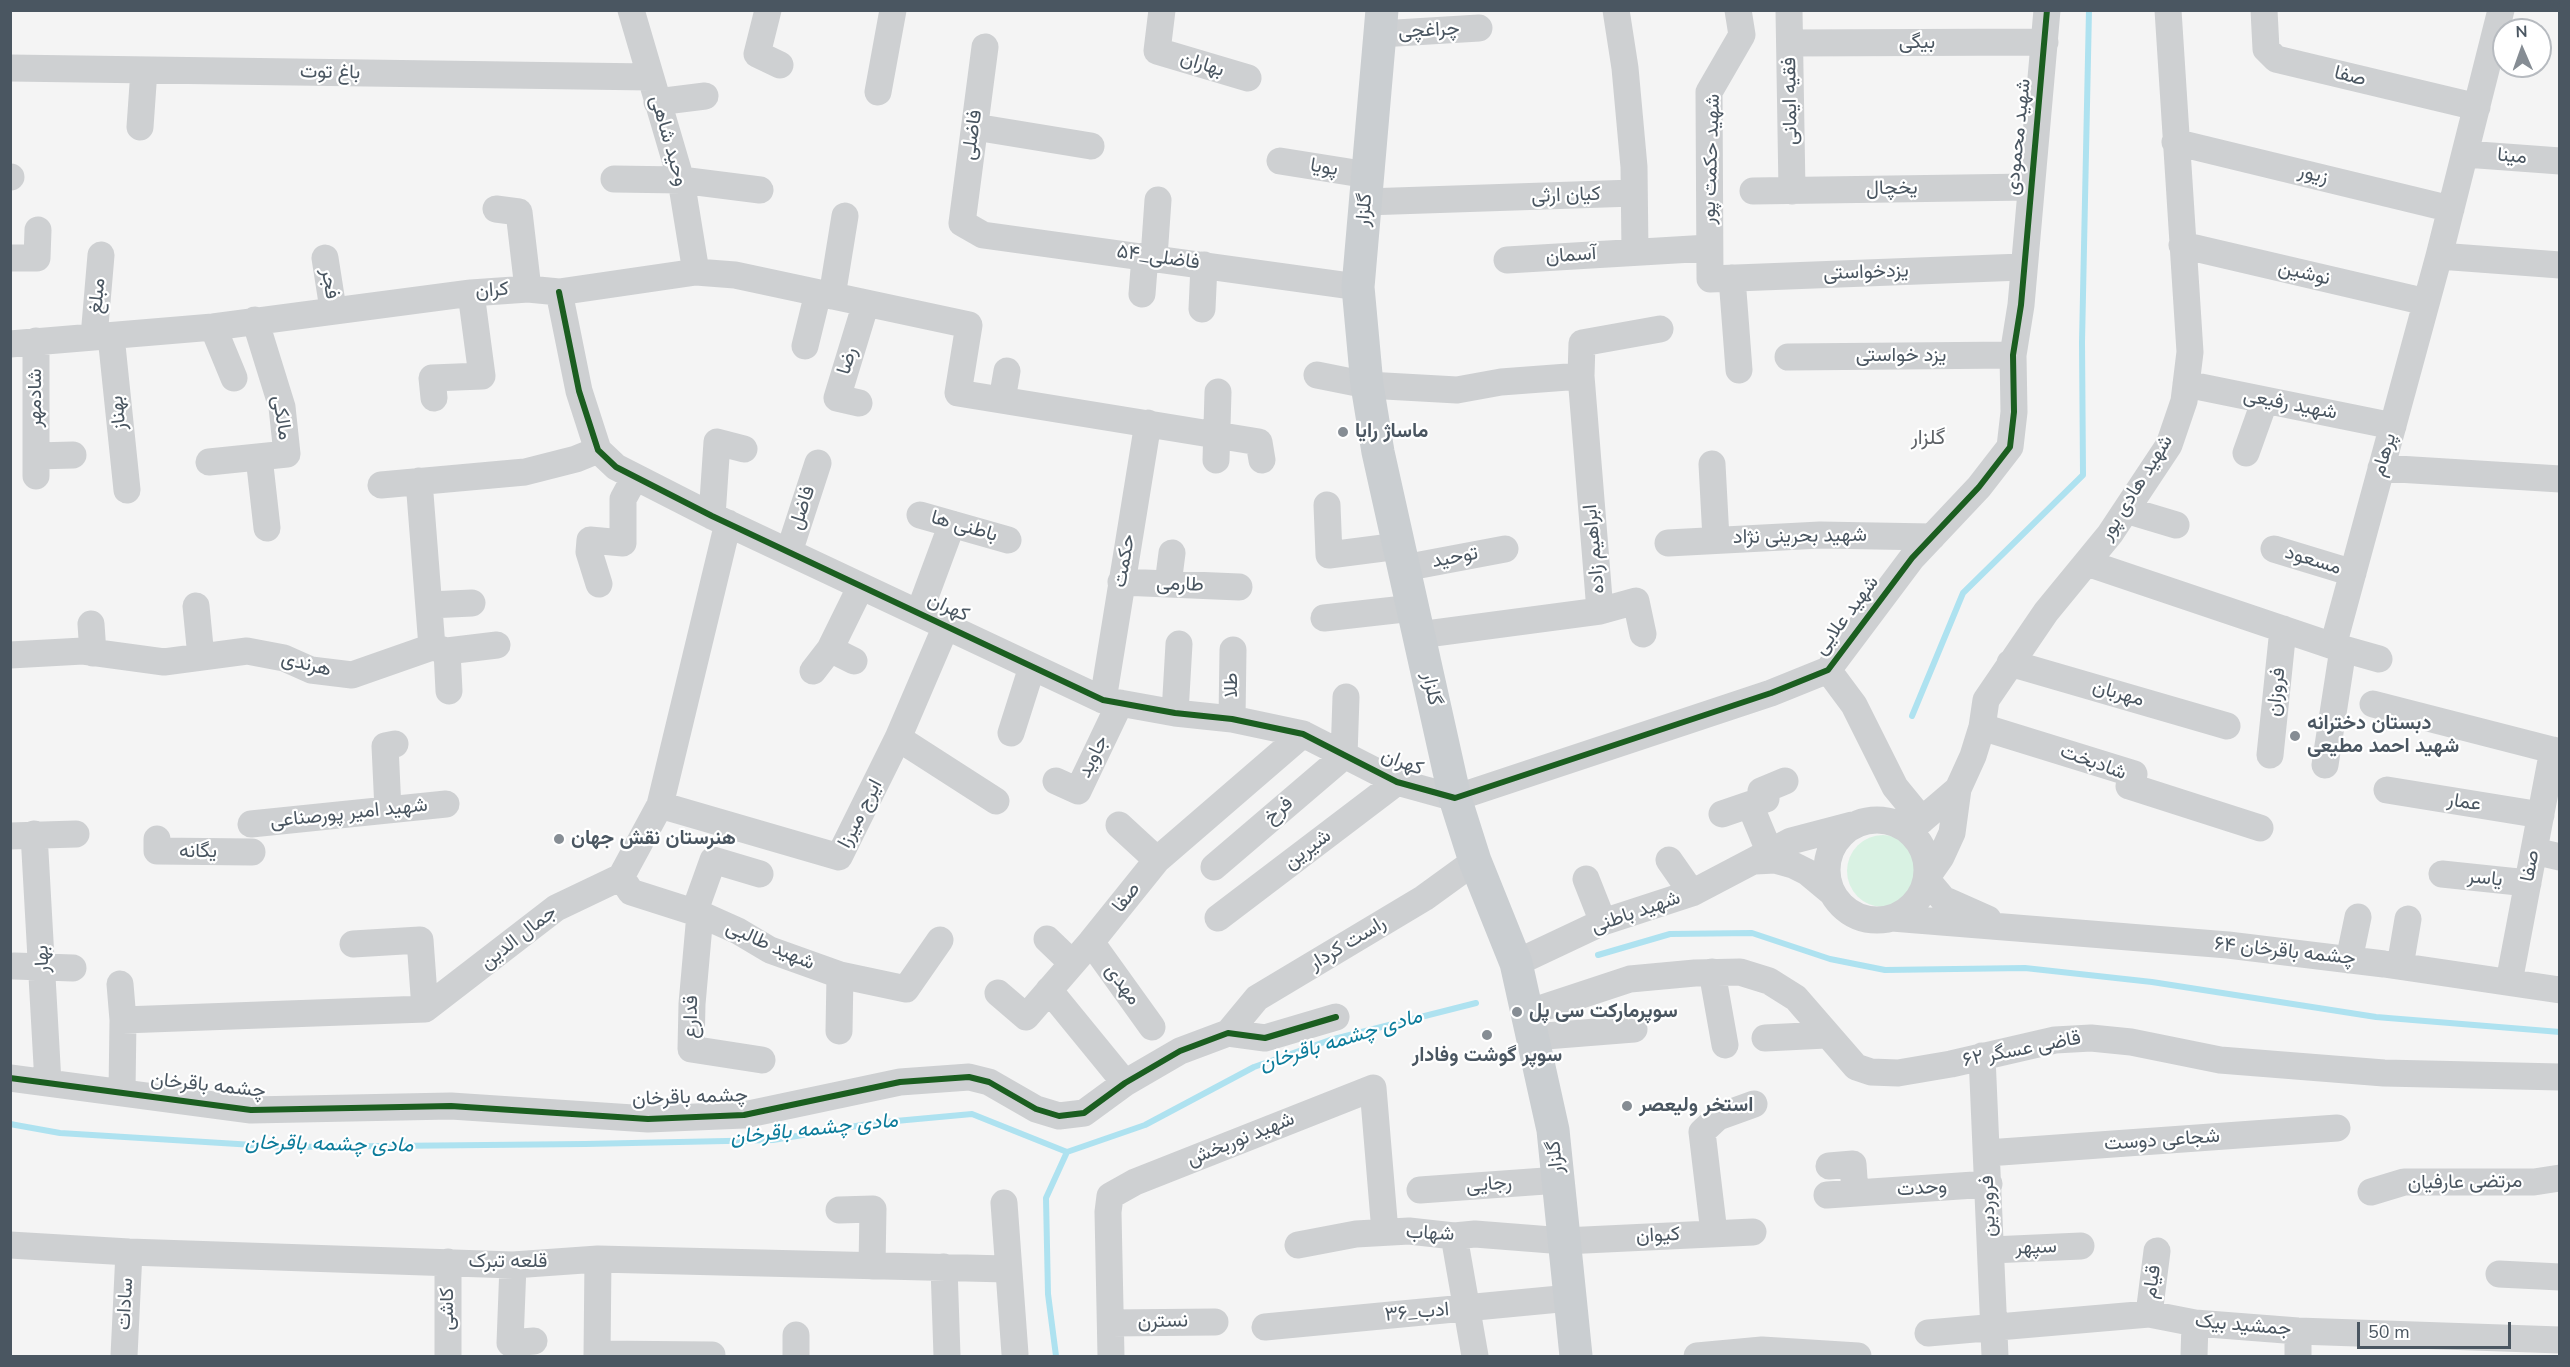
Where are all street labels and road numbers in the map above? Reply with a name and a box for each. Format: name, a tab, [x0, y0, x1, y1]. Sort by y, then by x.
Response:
street label: چراغچی	[1398, 17, 1460, 45]
street label: بیگی	[1899, 31, 1935, 55]
street label: بهاران	[1177, 47, 1227, 83]
street label: فقیه ایمانی	[1778, 57, 1804, 145]
street label: باغ توت	[300, 60, 360, 86]
street label: صفا	[2332, 61, 2368, 93]
street label: شهید محمودی	[2001, 78, 2037, 196]
street label: وحید شاهی	[644, 93, 692, 189]
street label: شهید حکمت پور	[1698, 93, 1726, 225]
street label: فاضلی	[958, 108, 988, 162]
street label: مینا	[2496, 144, 2528, 170]
street label: پویا	[1308, 154, 1340, 182]
street label: زیور	[2296, 160, 2330, 190]
street label: یخچال	[1866, 177, 1918, 201]
street label: کیان ارثی	[1531, 183, 1601, 209]
street label: گلزار	[1352, 192, 1378, 228]
street label: ۵۴_فاضلی	[1115, 240, 1201, 276]
street label: آسمان	[1545, 242, 1597, 270]
street label: نوشین	[2276, 256, 2332, 292]
street label: یزدخواستی	[1823, 260, 1909, 286]
street label: فجر	[315, 267, 343, 301]
street label: مبلغ	[84, 277, 112, 315]
street label: کران	[474, 278, 510, 304]
street label: رضا	[833, 344, 863, 378]
street label: یزد خواستی	[1856, 344, 1946, 368]
street label: شادمهر	[24, 369, 48, 427]
street label: شهید رفیعی	[2241, 384, 2339, 426]
street label: مالکی	[266, 394, 296, 442]
street label: بهناز	[105, 395, 133, 431]
street label: پرهام	[2367, 430, 2403, 480]
street label: شهید هادی پور	[2095, 431, 2179, 545]
street label: فاضل	[785, 483, 821, 533]
street label: ابراهیم زاده	[1579, 503, 1611, 595]
street label: باطنی ها	[928, 506, 1000, 548]
street label: شهید بحرینی نژاد	[1733, 524, 1867, 550]
street label: حکمت	[1109, 532, 1141, 590]
street label: مسعود	[2282, 541, 2344, 581]
street label: توحید	[1430, 542, 1480, 574]
street label: طارمی	[1156, 572, 1204, 598]
street label: شهید علایی	[1809, 572, 1885, 660]
street label: کهران	[923, 588, 973, 628]
street label: هرندی	[278, 647, 334, 683]
street label: فروزان	[2262, 666, 2292, 718]
street label: گلزار	[1416, 670, 1446, 708]
street label: طلا	[1220, 672, 1244, 698]
street label: مهربان	[2089, 675, 2147, 713]
street label: جاوید	[1073, 732, 1115, 782]
street label: شادبخت	[2057, 740, 2129, 786]
street label: کهران	[1377, 744, 1427, 782]
street label: ایرج میرزا	[834, 776, 888, 852]
street label: عمار	[2445, 788, 2483, 818]
street label: فرخ	[1260, 792, 1298, 830]
street label: شهید امیر پورصناعی	[269, 794, 429, 834]
street label: شیرین	[1280, 825, 1336, 875]
street label: یگانه	[179, 840, 217, 864]
street label: صفا	[2516, 848, 2546, 884]
street label: یاسر	[2466, 865, 2504, 893]
street label: صفا	[1108, 878, 1146, 918]
street label: شهید باطنی	[1588, 887, 1684, 939]
street label: جمال الدین	[476, 901, 562, 975]
street label: راست کردار	[1305, 912, 1391, 976]
street label: شهید طالبی	[722, 916, 818, 976]
street label: چشمه باقرخان ۶۴	[2213, 933, 2357, 971]
street label: بهار	[30, 944, 56, 974]
street label: مهدی	[1099, 960, 1145, 1010]
street label: قدارع	[680, 995, 704, 1039]
street label: قاضی عسگر ۶۲	[1961, 1027, 2083, 1073]
street label: چشمه باقرخان	[149, 1068, 267, 1104]
street label: چشمه باقرخان	[632, 1084, 748, 1112]
street label: شهید نوربخش	[1184, 1108, 1298, 1172]
street label: شجاعی دوست	[2103, 1125, 2221, 1157]
street label: گلزار	[1542, 1139, 1570, 1175]
street label: مرتضی عارفیان	[2407, 1170, 2523, 1196]
street label: رجایی	[1465, 1171, 1513, 1199]
street label: وحدت	[1896, 1175, 1948, 1203]
street label: فروردین	[1976, 1175, 2002, 1237]
street label: شهاب	[1405, 1221, 1455, 1247]
street label: کیوان	[1635, 1223, 1681, 1249]
street label: سپهر	[2015, 1235, 2057, 1261]
street label: قلعه تبرک	[469, 1250, 547, 1274]
street label: قیام	[2139, 1264, 2167, 1300]
street label: سادات	[113, 1277, 139, 1331]
street label: کاشی	[436, 1288, 460, 1330]
street label: ۳۶_ادب	[1384, 1298, 1450, 1328]
street label: نسترن	[1138, 1310, 1188, 1334]
street label: جمشید بیک	[2194, 1310, 2292, 1342]

